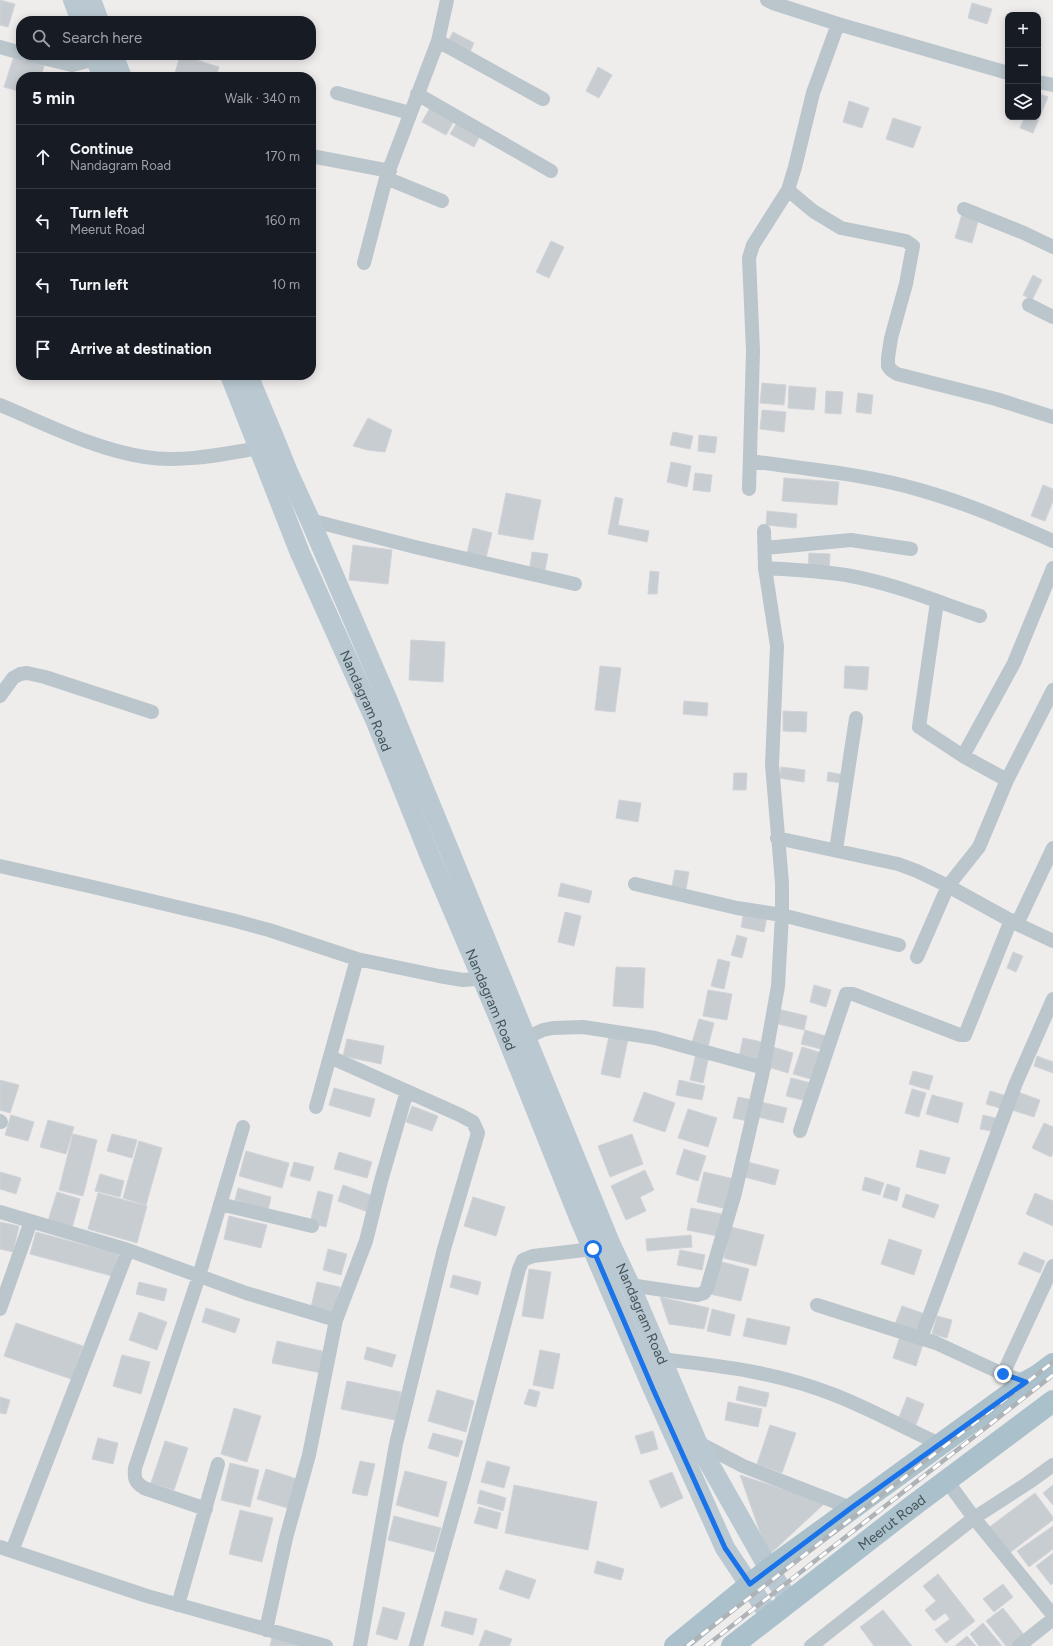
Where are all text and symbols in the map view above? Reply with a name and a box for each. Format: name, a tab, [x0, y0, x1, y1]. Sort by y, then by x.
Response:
map controls	[1005, 12, 1041, 120]
button: +	[1005, 12, 1041, 48]
search box	[16, 16, 316, 60]
icon: search	[30, 27, 52, 49]
text: Search here	[62, 29, 142, 47]
button: −	[1005, 48, 1041, 84]
button: layers	[1005, 84, 1041, 120]
text: 5 min	[32, 88, 75, 108]
text: Walk · 340 m	[225, 91, 300, 106]
text: Continue	[70, 140, 133, 158]
icon: ahead	[32, 146, 54, 168]
text: 170 m	[265, 149, 300, 164]
text: Nandagram Road	[70, 158, 171, 173]
text: Turn left	[70, 204, 128, 222]
icon: left	[32, 210, 54, 232]
text: 160 m	[265, 213, 300, 228]
text: Meerut Road	[70, 222, 145, 237]
icon: left	[32, 274, 54, 296]
text: Turn left	[70, 276, 128, 294]
text: 10 m	[272, 277, 300, 292]
icon: arrive	[32, 338, 54, 360]
text: Arrive at destination	[70, 340, 211, 358]
street label: Nandagram Road	[336, 647, 395, 754]
street label: Nandagram Road	[462, 946, 520, 1053]
route start	[584, 1240, 602, 1258]
street label: Nandagram Road	[612, 1260, 671, 1367]
route end	[994, 1365, 1012, 1383]
street label: Meerut Road	[855, 1491, 929, 1554]

